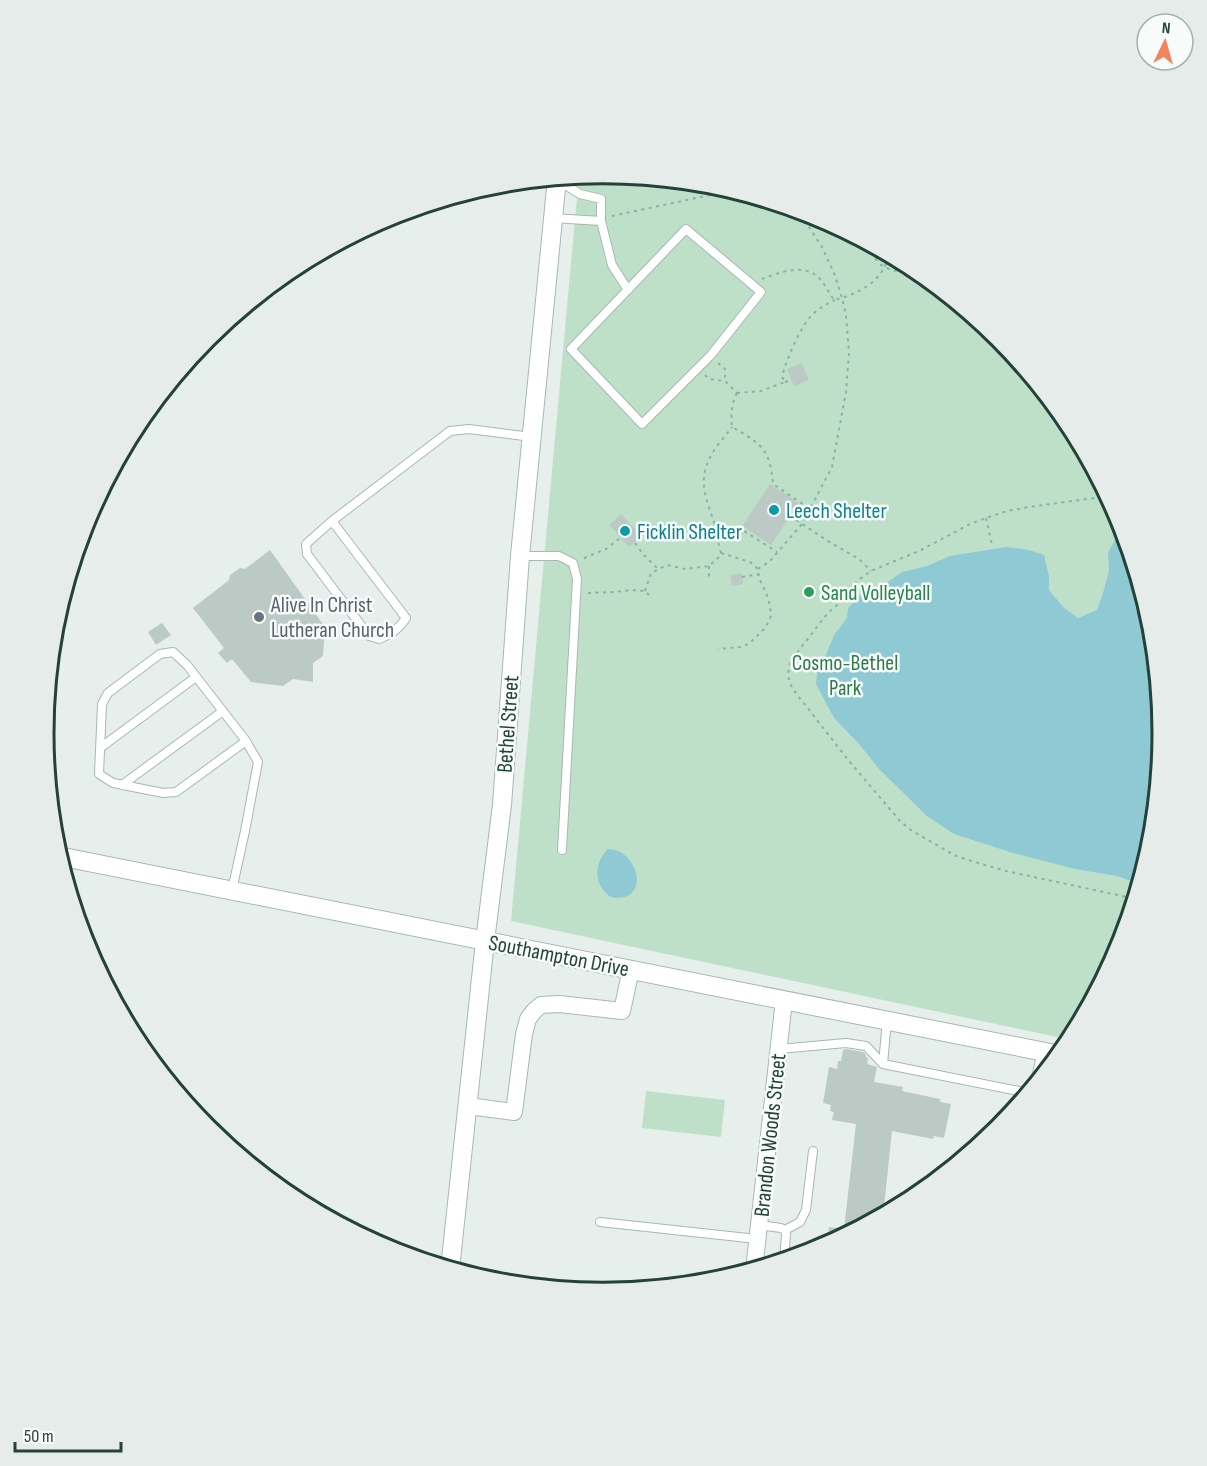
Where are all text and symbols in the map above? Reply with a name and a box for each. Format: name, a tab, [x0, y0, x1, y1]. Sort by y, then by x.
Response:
north arrow	[1135, 12, 1195, 72]
text: N	[1161, 19, 1171, 38]
place label: Leech Shelter	[786, 498, 887, 525]
marker: Leech Shelter	[767, 503, 781, 517]
place label: Ficklin Shelter	[637, 519, 742, 546]
marker: Ficklin Shelter	[618, 524, 632, 538]
place label: Sand Volleyball	[821, 580, 930, 607]
marker: Sand Volleyball	[802, 585, 816, 599]
place label: Alive In Christ Lutheran Church	[270, 592, 394, 644]
marker: Alive In Christ Lutheran Church	[252, 610, 266, 624]
park label: Cosmo-Bethel Park	[792, 650, 898, 702]
street label: Bethel Street	[492, 674, 525, 774]
street label: Southampton Drive	[486, 930, 631, 983]
street label: Brandon Woods Street	[748, 1052, 793, 1218]
scale bar	[15, 1415, 122, 1453]
text: 50 m	[24, 1426, 54, 1447]

